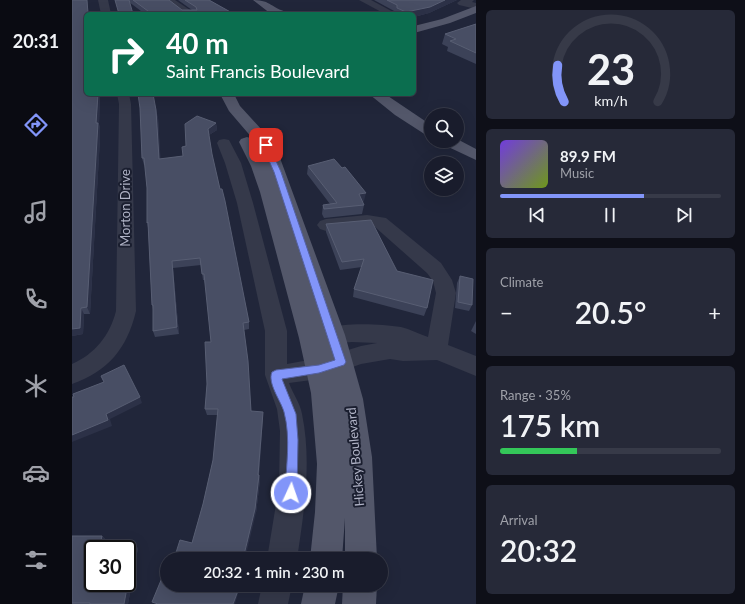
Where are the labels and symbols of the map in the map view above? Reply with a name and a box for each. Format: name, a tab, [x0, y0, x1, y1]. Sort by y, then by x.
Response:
pin	[249, 128, 283, 162]
street label: Morton Drive	[117, 169, 133, 247]
street label: Hickey Boulevard	[343, 407, 367, 507]
position arrow	[270, 472, 312, 514]
speed limit sign: 30	[84, 540, 136, 592]

